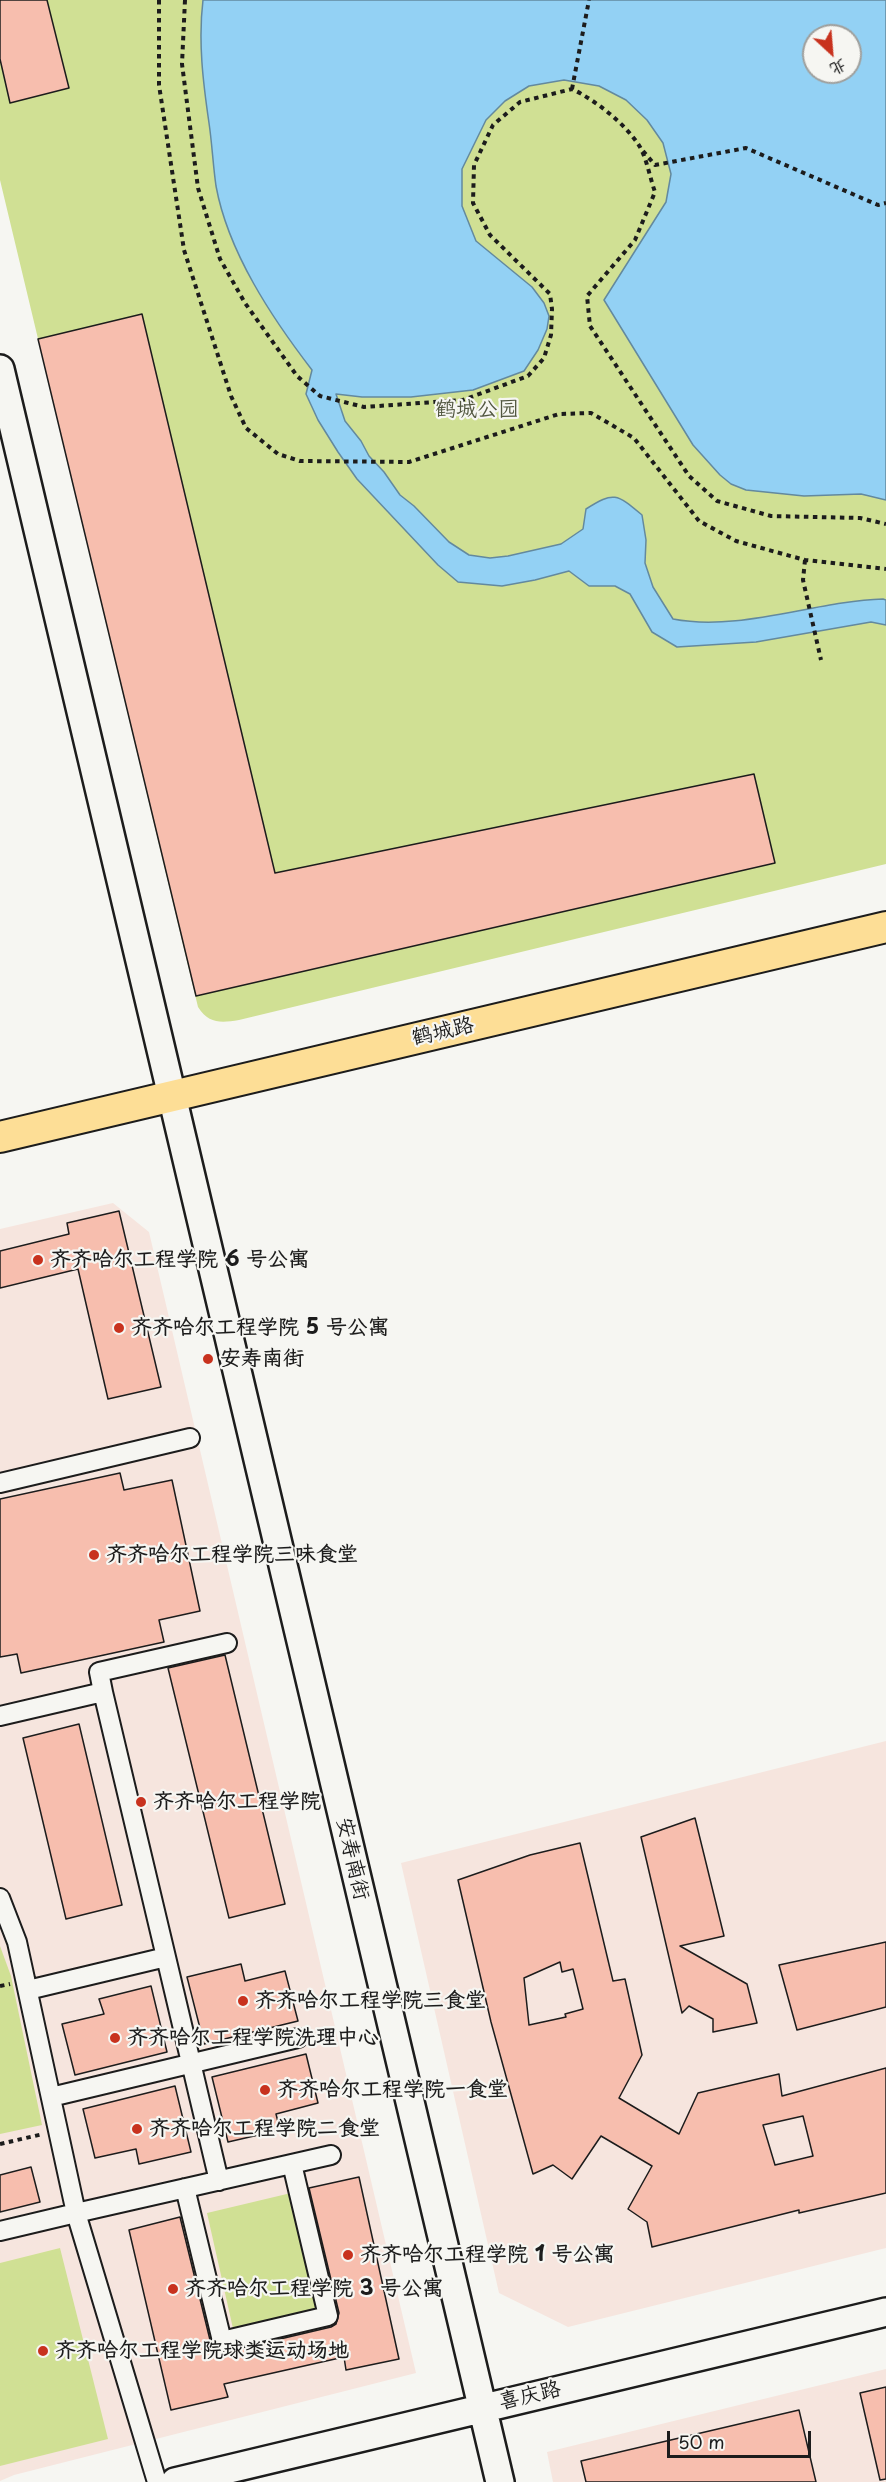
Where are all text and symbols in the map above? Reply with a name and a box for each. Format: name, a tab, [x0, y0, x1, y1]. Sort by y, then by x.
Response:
north arrow	[802, 24, 862, 84]
text: 北	[827, 54, 851, 83]
park label: 鹤城公园	[435, 397, 519, 423]
street label: 鹤城路	[409, 1013, 477, 1051]
place label: 齐齐哈尔工程学院 6 号公寓	[50, 1247, 309, 1273]
marker: 齐齐哈尔工程学院 6 号公寓	[31, 1253, 45, 1267]
place label: 齐齐哈尔工程学院 5 号公寓	[131, 1315, 389, 1341]
marker: 齐齐哈尔工程学院 5 号公寓	[112, 1321, 126, 1335]
place label: 安寿南街	[220, 1346, 304, 1372]
marker: 安寿南街	[201, 1352, 215, 1366]
place label: 齐齐哈尔工程学院三味食堂	[106, 1542, 358, 1568]
marker: 齐齐哈尔工程学院三味食堂	[87, 1548, 101, 1562]
place label: 齐齐哈尔工程学院	[153, 1789, 321, 1815]
marker: 齐齐哈尔工程学院	[134, 1795, 148, 1809]
street label: 安寿南街	[330, 1815, 374, 1903]
place label: 齐齐哈尔工程学院三食堂	[255, 1988, 486, 2014]
marker: 齐齐哈尔工程学院三食堂	[236, 1994, 250, 2008]
place label: 齐齐哈尔工程学院洗理中心	[127, 2025, 379, 2051]
marker: 齐齐哈尔工程学院洗理中心	[108, 2031, 122, 2045]
place label: 齐齐哈尔工程学院一食堂	[277, 2077, 508, 2103]
marker: 齐齐哈尔工程学院一食堂	[258, 2083, 272, 2097]
place label: 齐齐哈尔工程学院二食堂	[149, 2116, 380, 2142]
marker: 齐齐哈尔工程学院二食堂	[130, 2122, 144, 2136]
place label: 齐齐哈尔工程学院 1 号公寓	[360, 2242, 615, 2268]
marker: 齐齐哈尔工程学院 1 号公寓	[341, 2248, 355, 2262]
place label: 齐齐哈尔工程学院 3 号公寓	[185, 2276, 443, 2302]
marker: 齐齐哈尔工程学院 3 号公寓	[166, 2282, 180, 2296]
place label: 齐齐哈尔工程学院球类运动场地	[55, 2338, 349, 2364]
marker: 齐齐哈尔工程学院球类运动场地	[36, 2344, 50, 2358]
street label: 喜庆路	[496, 2377, 564, 2415]
scale bar	[670, 2419, 814, 2457]
text: 50 m	[678, 2428, 725, 2455]

